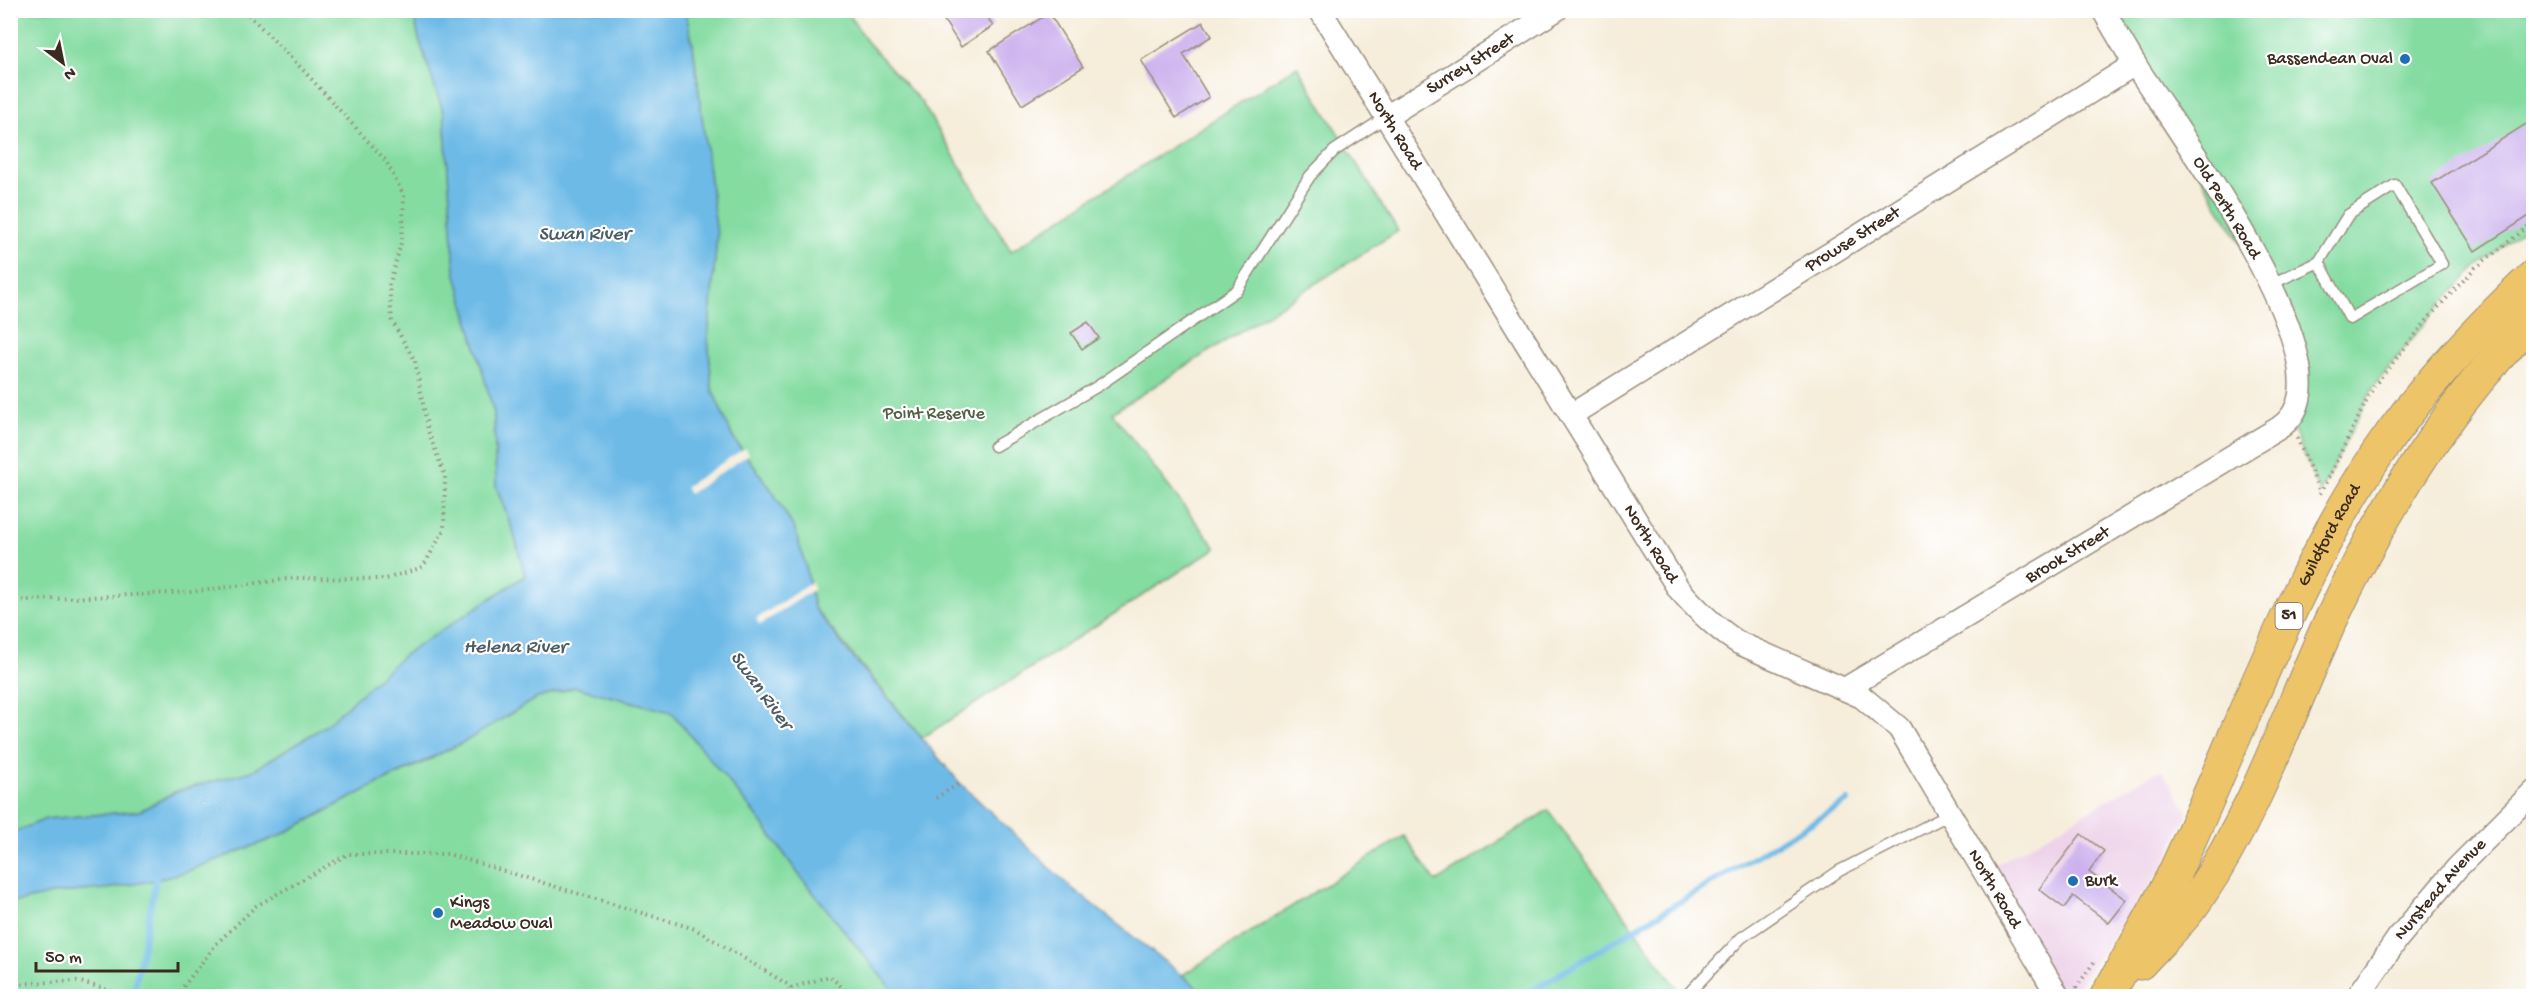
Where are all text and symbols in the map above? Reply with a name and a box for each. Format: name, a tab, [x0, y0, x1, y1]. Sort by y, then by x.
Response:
street label: Surrey Street	[1423, 27, 1520, 99]
north arrow	[33, 33, 93, 93]
place label: Bassendean Oval	[2266, 49, 2393, 70]
marker: Bassendean Oval	[2398, 52, 2412, 66]
text: N	[59, 62, 79, 84]
street label: North Road	[1363, 88, 1428, 175]
street label: Old Perth Road	[2187, 153, 2266, 264]
street label: Prowse Street	[1801, 201, 1906, 278]
water label: Swan River	[538, 224, 633, 247]
park label: Point Reserve	[882, 404, 985, 425]
street label: Guildford Road	[2293, 479, 2367, 590]
street label: North Road	[1619, 501, 1684, 588]
street label: Brook Street	[2021, 521, 2115, 589]
road number: 51	[2276, 603, 2302, 629]
water label: Helena River	[464, 637, 570, 660]
water label: Swan River	[724, 647, 798, 738]
street label: Nurstead Avenue	[2390, 834, 2491, 945]
street label: North Road	[1963, 846, 2027, 933]
place label: Burk	[2084, 871, 2119, 892]
marker: Burk	[2066, 874, 2080, 888]
place label: Kings Meadow Oval	[450, 893, 553, 935]
marker: Kings Meadow Oval	[431, 906, 445, 920]
scale bar	[36, 935, 178, 973]
text: 50 m	[45, 948, 82, 969]

